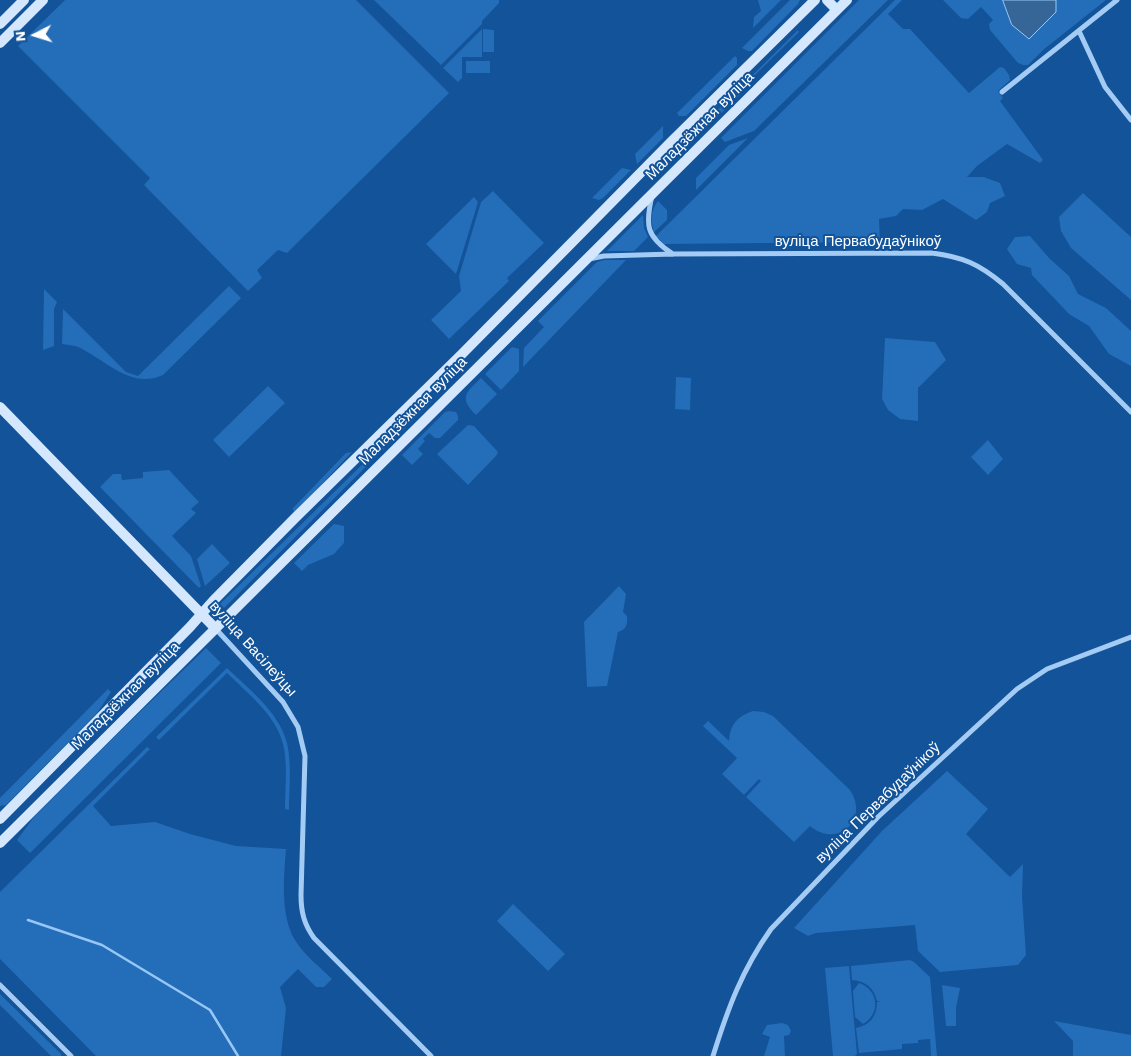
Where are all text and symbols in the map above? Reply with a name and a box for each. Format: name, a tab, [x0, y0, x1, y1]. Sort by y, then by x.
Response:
north arrow	[10, 10, 60, 60]
text: N	[12, 30, 28, 42]
street label: Маладзёжная вуліца	[642, 68, 758, 184]
street label: вуліца Первабудаўнікоў	[775, 233, 941, 251]
street label: Маладзёжная вуліца	[355, 353, 471, 469]
street label: вуліца Васілеўцы	[205, 598, 301, 700]
street label: Маладзёжная вуліца	[68, 638, 184, 754]
street label: вуліца Первабудаўнікоў	[812, 739, 944, 867]

